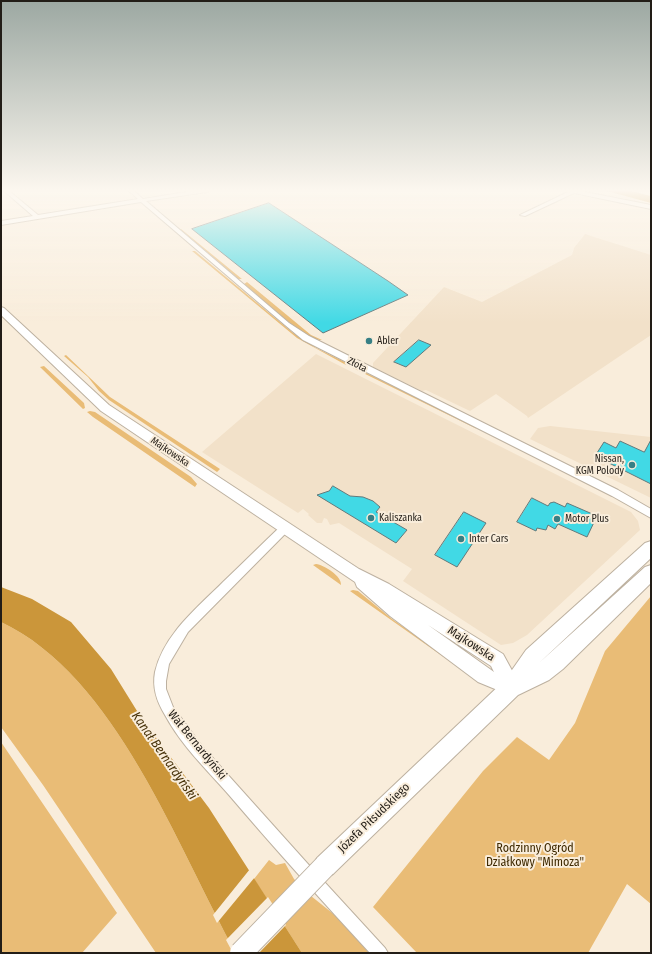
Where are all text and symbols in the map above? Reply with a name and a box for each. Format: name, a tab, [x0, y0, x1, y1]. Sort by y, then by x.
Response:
place label: Abler	[377, 335, 399, 347]
marker: Abler	[364, 336, 374, 346]
street label: Złota	[345, 355, 369, 375]
street label: Majkowska	[148, 435, 192, 469]
place label: Nissan, KGM Polody	[576, 453, 624, 476]
marker: Nissan, KGM Polody	[627, 460, 637, 470]
place label: Kaliszanka	[379, 512, 422, 524]
marker: Kaliszanka	[366, 513, 376, 523]
place label: Motor Plus	[565, 513, 609, 525]
marker: Motor Plus	[552, 514, 562, 524]
place label: Inter Cars	[469, 533, 508, 545]
marker: Inter Cars	[456, 534, 466, 544]
street label: Majkowska	[445, 623, 497, 665]
street label: Wał Bernardyński	[165, 707, 229, 783]
water label: Kanał Bernardyński	[128, 709, 200, 803]
street label: Józefa Piłsudskiego	[335, 780, 413, 856]
park label: Rodzinny Ogród Działkowy "Mimoza"	[486, 842, 584, 870]

